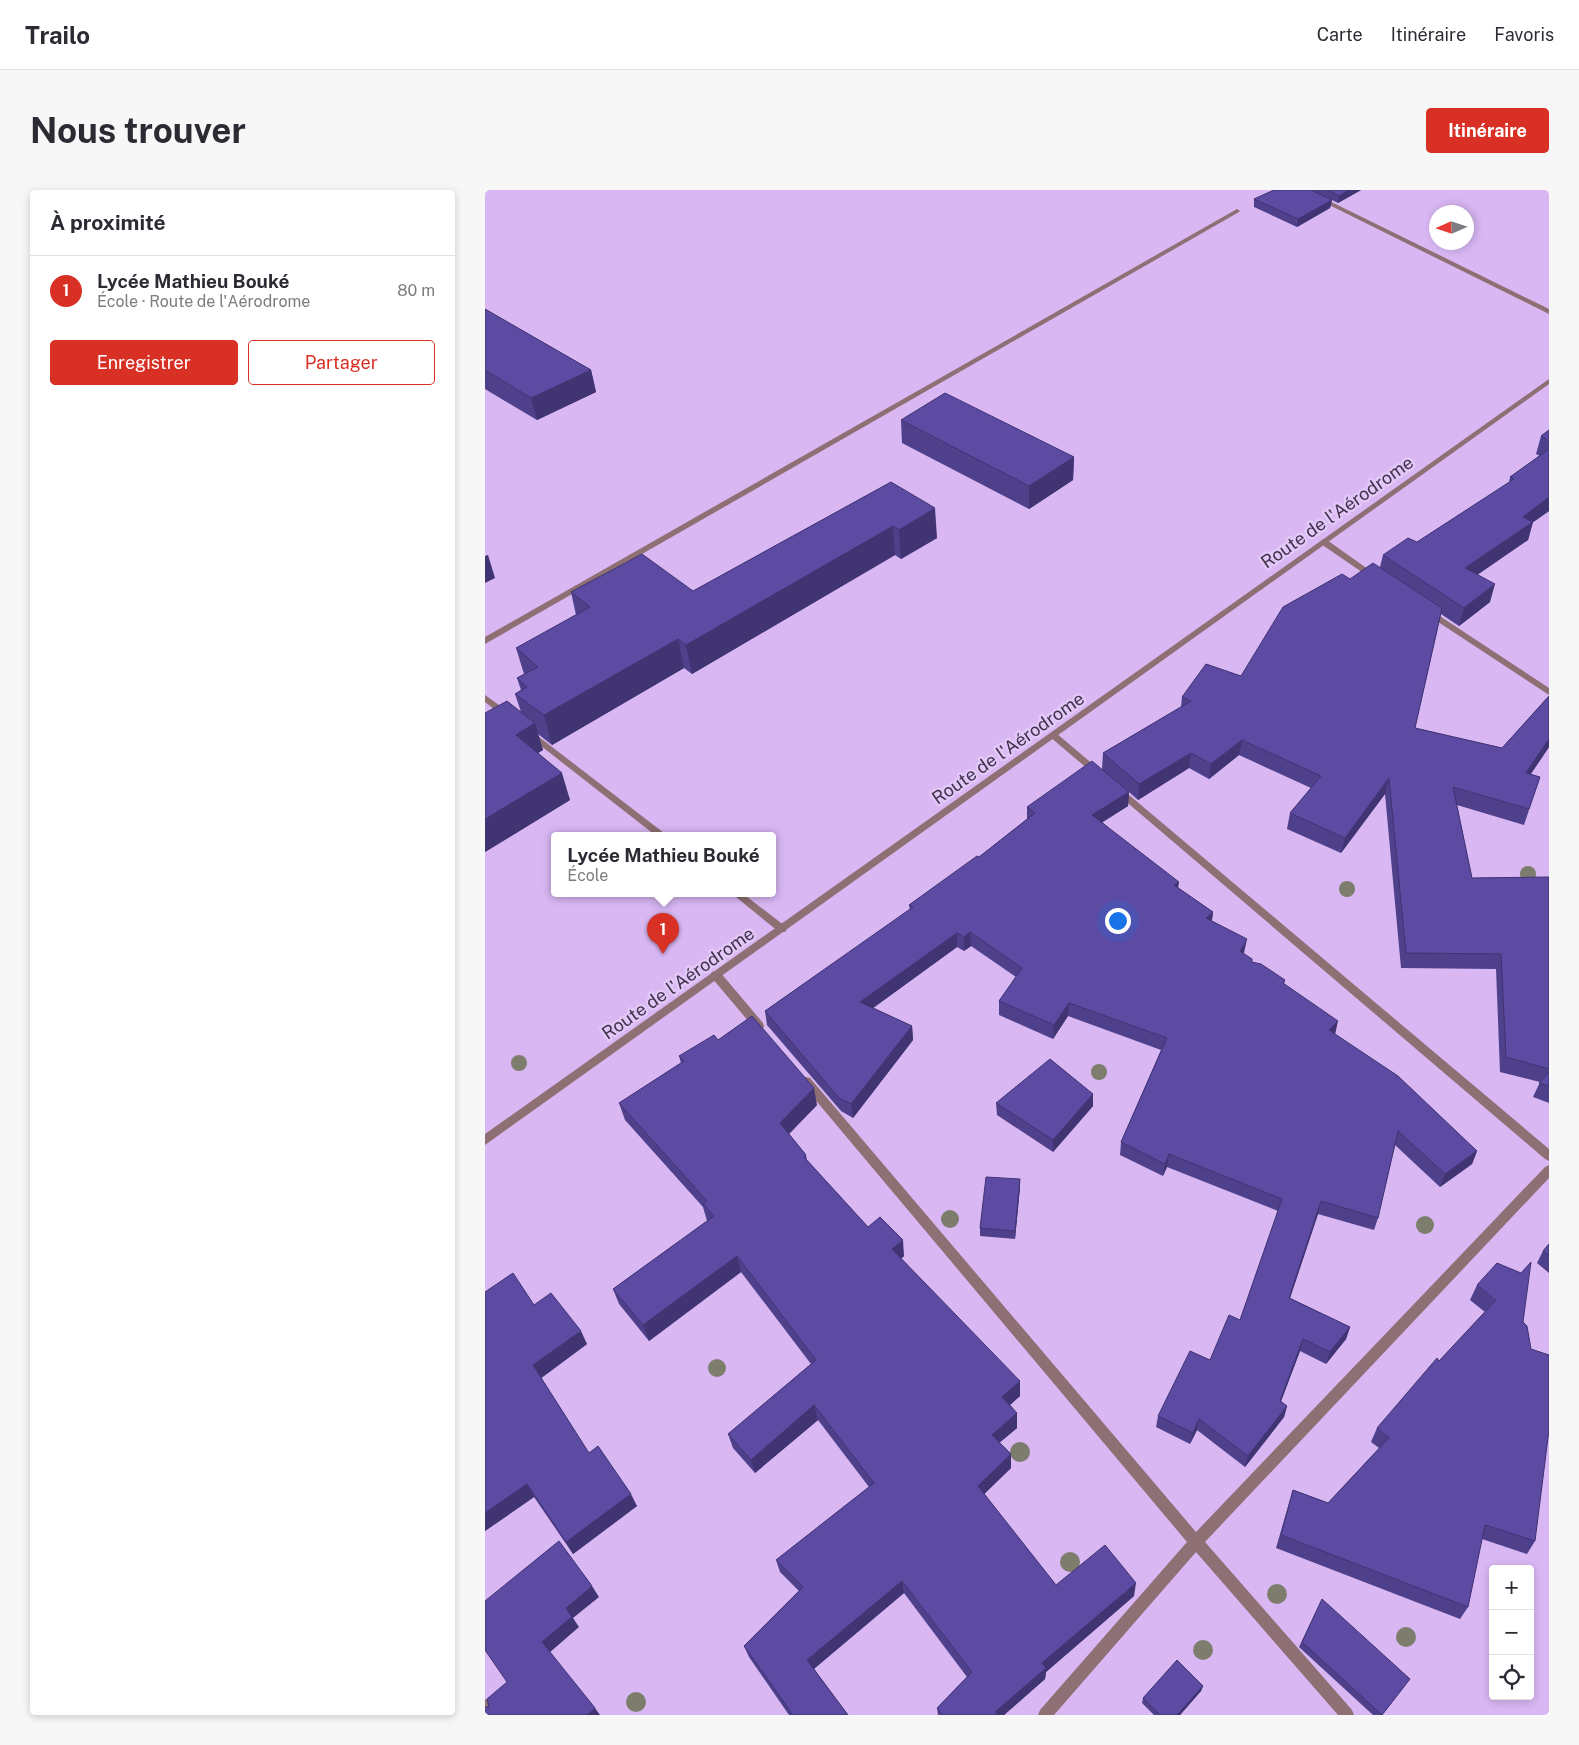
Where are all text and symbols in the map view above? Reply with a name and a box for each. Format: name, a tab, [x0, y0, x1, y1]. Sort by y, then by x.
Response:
text: Trailo	[25, 21, 90, 49]
text: Carte	[1317, 24, 1363, 45]
text: Itinéraire	[1391, 24, 1466, 45]
text: Favoris	[1494, 24, 1554, 45]
button: Itinéraire	[1426, 108, 1549, 153]
text: Nous trouver	[30, 110, 246, 151]
north arrow	[1429, 205, 1474, 250]
text: À proximité	[50, 210, 166, 235]
text: Lycée Mathieu Bouké	[97, 270, 289, 292]
text: 1	[63, 281, 69, 300]
text: 80 m	[397, 281, 435, 300]
text: École · Route de l'Aérodrome	[97, 292, 310, 311]
button: Enregistrer	[50, 340, 238, 385]
button: Partager	[248, 340, 435, 385]
street label: Route de l'Aérodrome	[1257, 451, 1417, 573]
street label: Route de l'Aérodrome	[928, 687, 1088, 809]
popup	[551, 832, 776, 897]
text: Lycée Mathieu Bouké	[567, 844, 760, 866]
text: École	[567, 866, 608, 885]
your location	[1105, 908, 1131, 934]
pin: 1	[647, 913, 679, 954]
street label: Route de l'Aérodrome	[598, 922, 758, 1044]
map controls	[1489, 1565, 1534, 1700]
button: +	[1489, 1565, 1534, 1610]
button: −	[1489, 1610, 1534, 1655]
button: locate	[1489, 1655, 1534, 1700]

